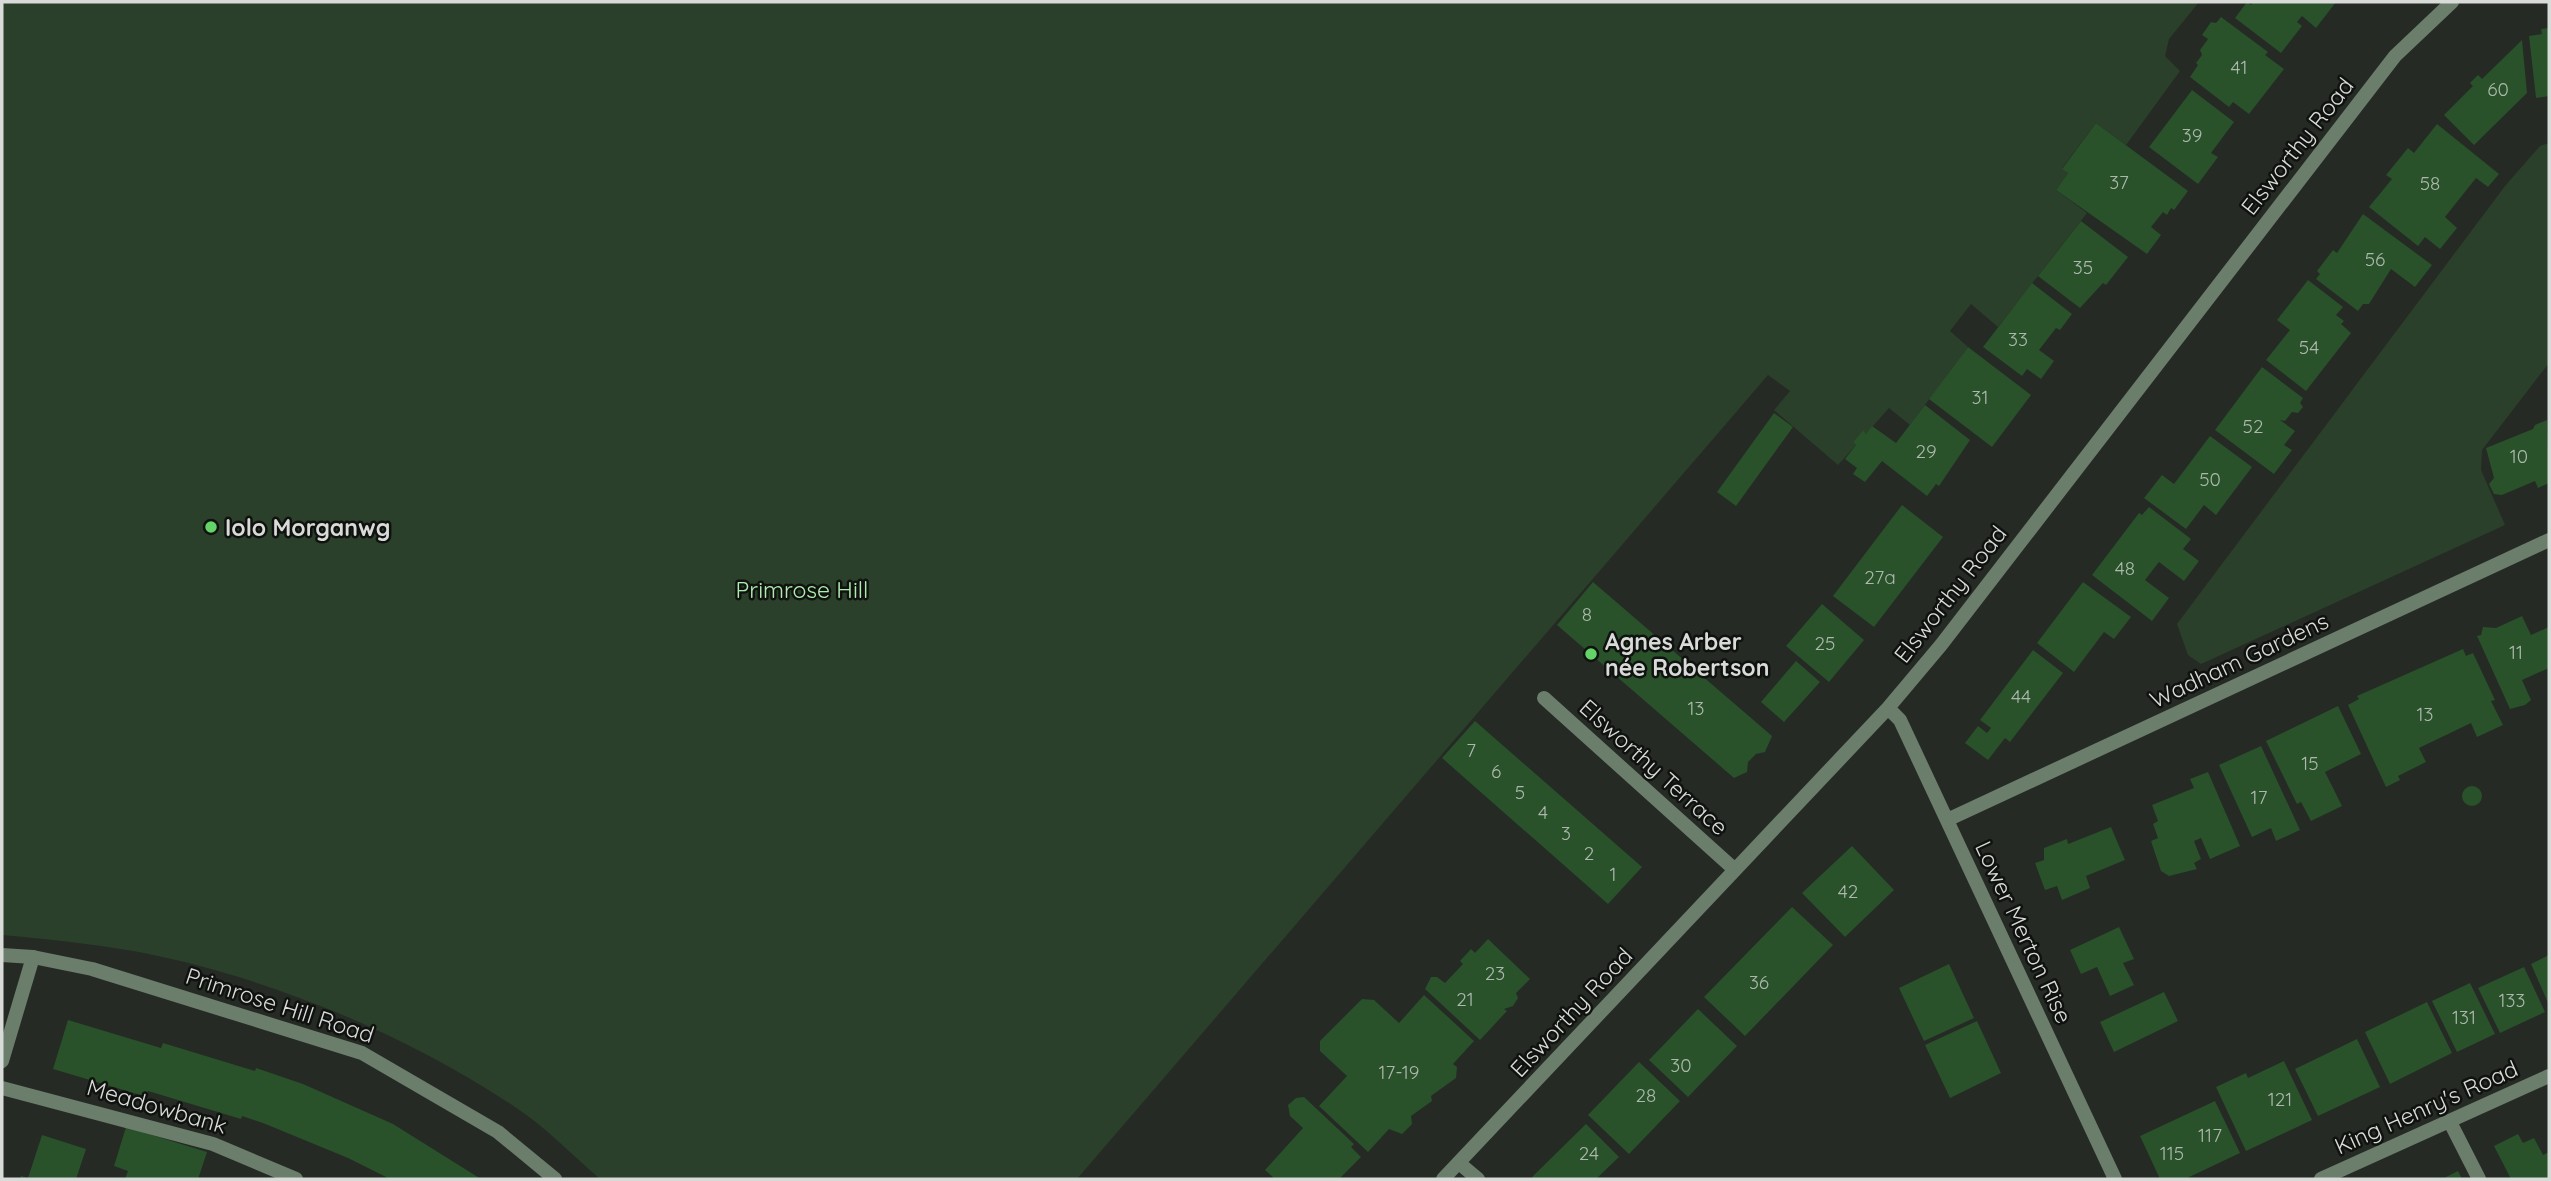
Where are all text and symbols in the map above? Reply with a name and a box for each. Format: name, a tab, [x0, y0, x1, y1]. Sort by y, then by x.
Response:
house number: 41	[2231, 55, 2247, 79]
street label: Elsworthy Road	[2234, 72, 2360, 220]
house number: 60	[2487, 77, 2509, 101]
house number: 39	[2182, 123, 2202, 147]
house number: 37	[2109, 170, 2129, 194]
house number: 58	[2420, 171, 2440, 195]
house number: 56	[2365, 247, 2385, 271]
house number: 35	[2073, 255, 2093, 279]
house number: 33	[2008, 327, 2028, 351]
house number: 54	[2299, 335, 2319, 359]
house number: 31	[1972, 385, 1989, 409]
house number: 52	[2243, 414, 2263, 438]
house number: 29	[1915, 439, 1937, 463]
house number: 10	[2510, 444, 2528, 468]
house number: 50	[2199, 467, 2221, 491]
place label: Iolo Morganwg	[225, 513, 390, 542]
marker: Iolo Morganwg	[203, 519, 219, 535]
street label: Elsworthy Road	[1887, 520, 2013, 668]
house number: 48	[2115, 556, 2135, 580]
house number: 27a	[1864, 565, 1896, 589]
park label: Primrose Hill	[736, 575, 868, 604]
house number: 8	[1582, 602, 1592, 626]
street label: Wadham Gardens	[2145, 606, 2333, 714]
place label: Agnes Arber née Robertson	[1605, 627, 1769, 682]
house number: 25	[1815, 631, 1835, 655]
house number: 11	[2509, 640, 2523, 664]
marker: Agnes Arber née Robertson	[1583, 646, 1599, 662]
house number: 44	[2011, 684, 2031, 708]
street label: Elsworthy Terrace	[1574, 693, 1734, 841]
house number: 13	[1688, 696, 1705, 720]
house number: 13	[2417, 702, 2434, 726]
house number: 7	[1466, 738, 1476, 762]
house number: 15	[2301, 751, 2319, 775]
house number: 6	[1491, 759, 1501, 783]
house number: 5	[1515, 780, 1525, 804]
house number: 17	[2251, 785, 2268, 809]
house number: 4	[1538, 800, 1548, 824]
house number: 3	[1561, 821, 1571, 845]
street label: Lower Merton Rise	[1969, 836, 2079, 1028]
house number: 2	[1584, 841, 1594, 865]
house number: 1	[1609, 862, 1617, 886]
house number: 42	[1838, 879, 1858, 903]
street label: Elsworthy Road	[1504, 941, 1638, 1083]
street label: Primrose Hill Road	[182, 961, 378, 1049]
house number: 23	[1485, 961, 1505, 985]
house number: 36	[1749, 970, 1769, 994]
house number: 21	[1456, 987, 1474, 1011]
house number: 133	[2499, 988, 2525, 1012]
house number: 131	[2452, 1005, 2476, 1029]
house number: 30	[1670, 1053, 1692, 1077]
street label: King Henry's Road	[2330, 1054, 2522, 1160]
house number: 17-19	[1379, 1060, 1419, 1084]
street label: Meadowbank	[83, 1072, 231, 1140]
house number: 28	[1636, 1083, 1656, 1107]
house number: 121	[2268, 1087, 2292, 1111]
house number: 117	[2198, 1123, 2222, 1147]
house number: 24	[1579, 1141, 1599, 1165]
house number: 115	[2160, 1141, 2184, 1165]

